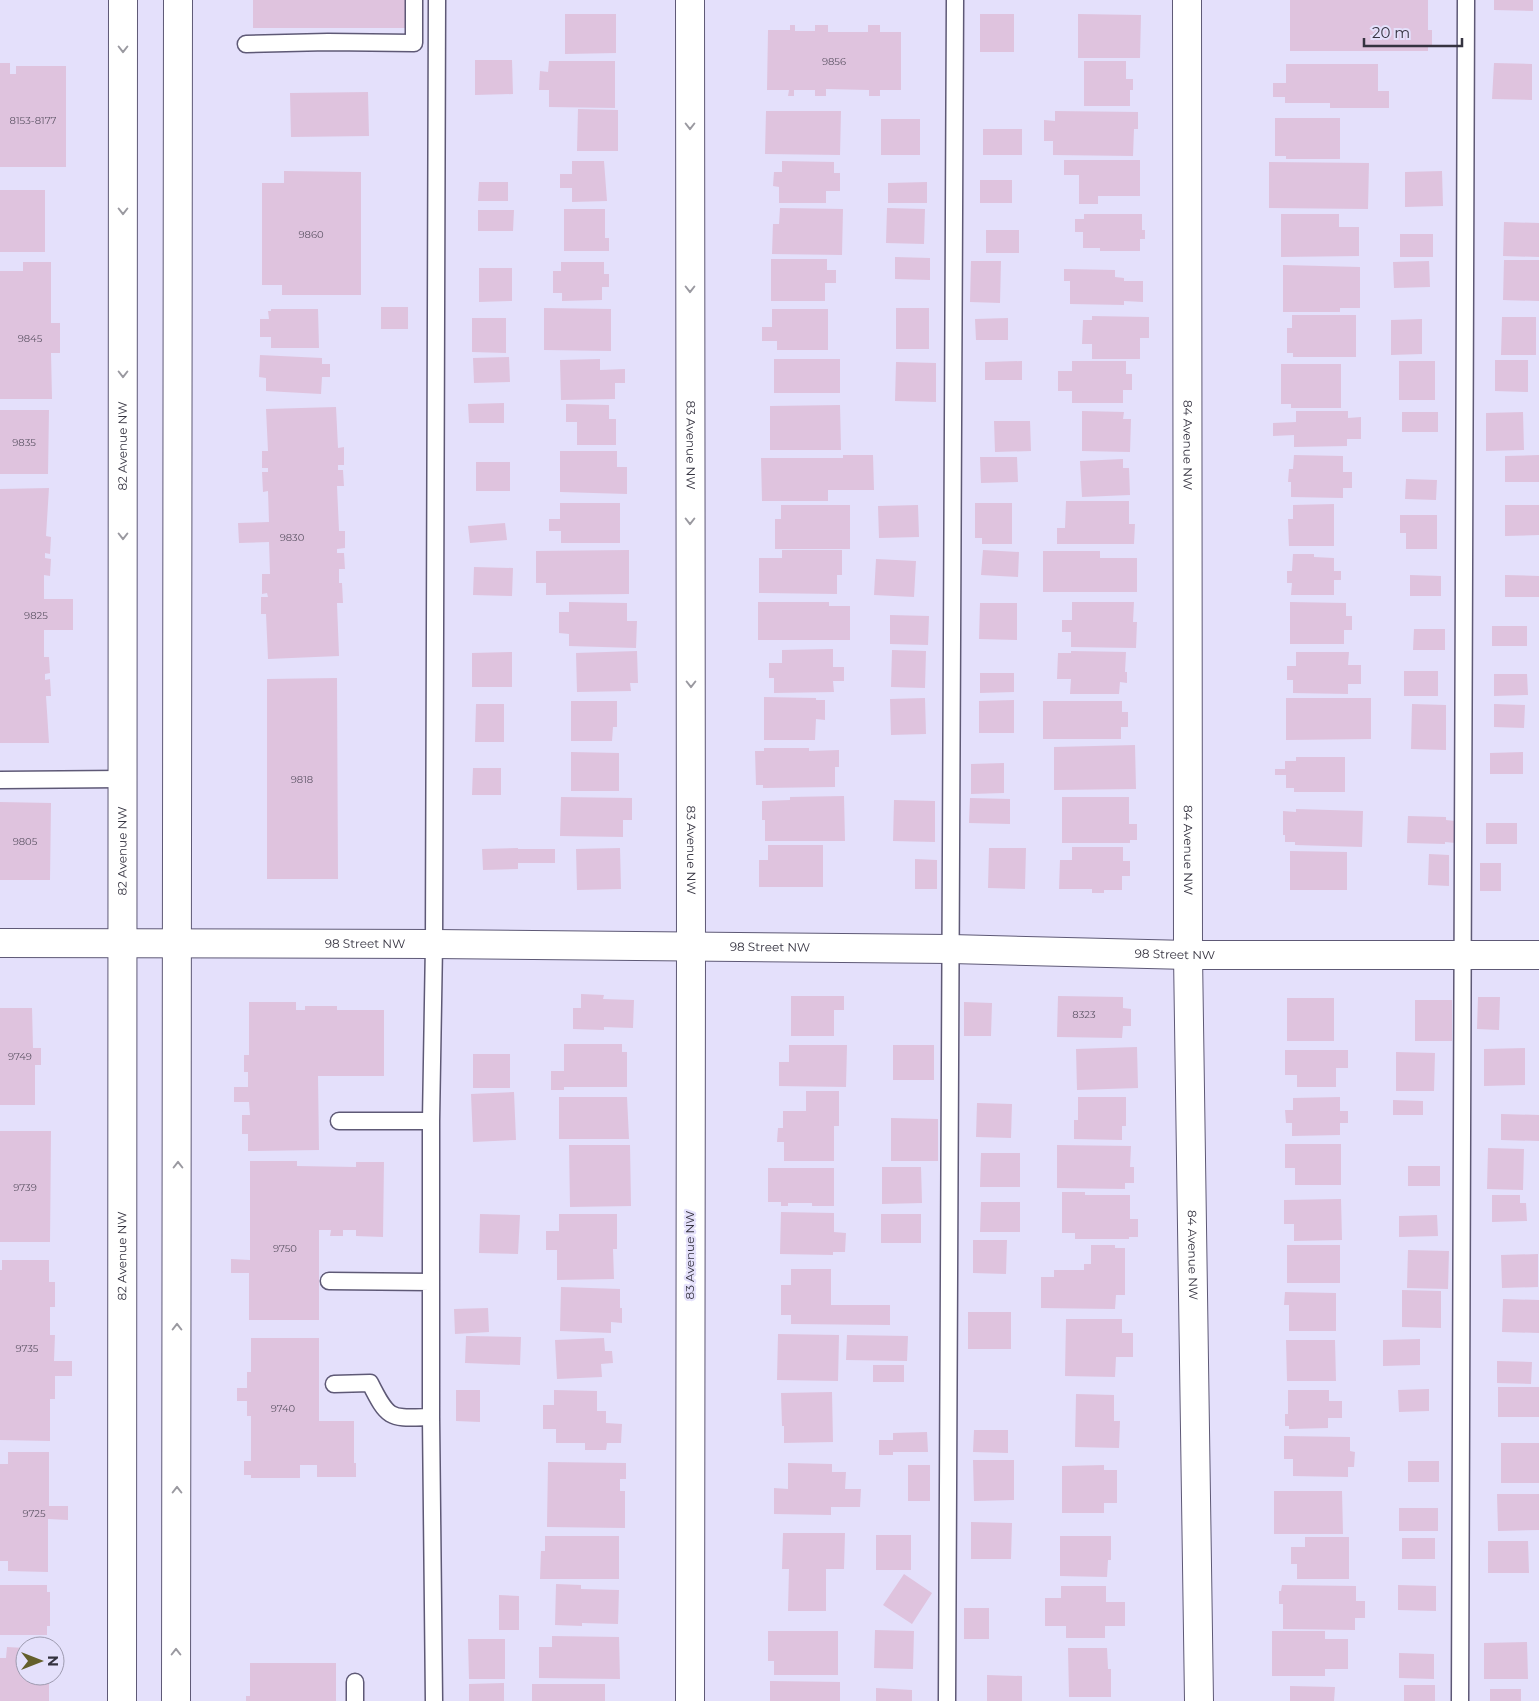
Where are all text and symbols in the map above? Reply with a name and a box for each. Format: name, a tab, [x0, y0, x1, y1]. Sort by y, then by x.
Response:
scale bar	[1364, 15, 1462, 47]
text: 20 m	[1372, 23, 1410, 42]
one-way arrow	[118, 45, 128, 53]
house number: 9856	[822, 55, 846, 68]
house number: 8153-8177	[10, 114, 57, 127]
one-way arrow	[685, 122, 695, 130]
one-way arrow	[118, 208, 128, 215]
house number: 9860	[298, 228, 324, 241]
one-way arrow	[685, 285, 695, 293]
house number: 9845	[18, 332, 43, 345]
one-way arrow	[118, 370, 128, 378]
street label: 83 Avenue NW	[683, 400, 699, 490]
street label: 84 Avenue NW	[1180, 400, 1196, 490]
street label: 82 Avenue NW	[115, 401, 130, 491]
house number: 9835	[12, 436, 36, 449]
one-way arrow	[685, 518, 695, 525]
house number: 9830	[280, 531, 305, 544]
one-way arrow	[118, 532, 128, 540]
house number: 9825	[24, 609, 48, 622]
one-way arrow	[686, 680, 696, 688]
house number: 9818	[291, 773, 313, 786]
street label: 83 Avenue NW	[684, 805, 699, 895]
street label: 84 Avenue NW	[1181, 805, 1196, 895]
street label: 82 Avenue NW	[114, 806, 130, 896]
house number: 9805	[13, 835, 38, 848]
street label: 98 Street NW	[325, 936, 405, 951]
street label: 98 Street NW	[730, 939, 810, 955]
street label: 98 Street NW	[1134, 946, 1215, 962]
house number: 8323	[1072, 1008, 1096, 1021]
house number: 9749	[8, 1050, 32, 1063]
one-way arrow	[173, 1161, 183, 1168]
house number: 9739	[13, 1181, 37, 1194]
street label: 84 Avenue NW	[1185, 1210, 1201, 1300]
street label: 82 Avenue NW	[114, 1211, 129, 1301]
street label: 83 Avenue NW	[682, 1211, 697, 1299]
house number: 9750	[273, 1242, 297, 1255]
one-way arrow	[172, 1323, 182, 1331]
house number: 9735	[15, 1342, 39, 1355]
house number: 9740	[271, 1402, 296, 1415]
one-way arrow	[172, 1486, 182, 1494]
house number: 9725	[22, 1507, 46, 1520]
north arrow	[15, 1636, 65, 1686]
one-way arrow	[171, 1648, 181, 1656]
text: N	[44, 1655, 62, 1667]

